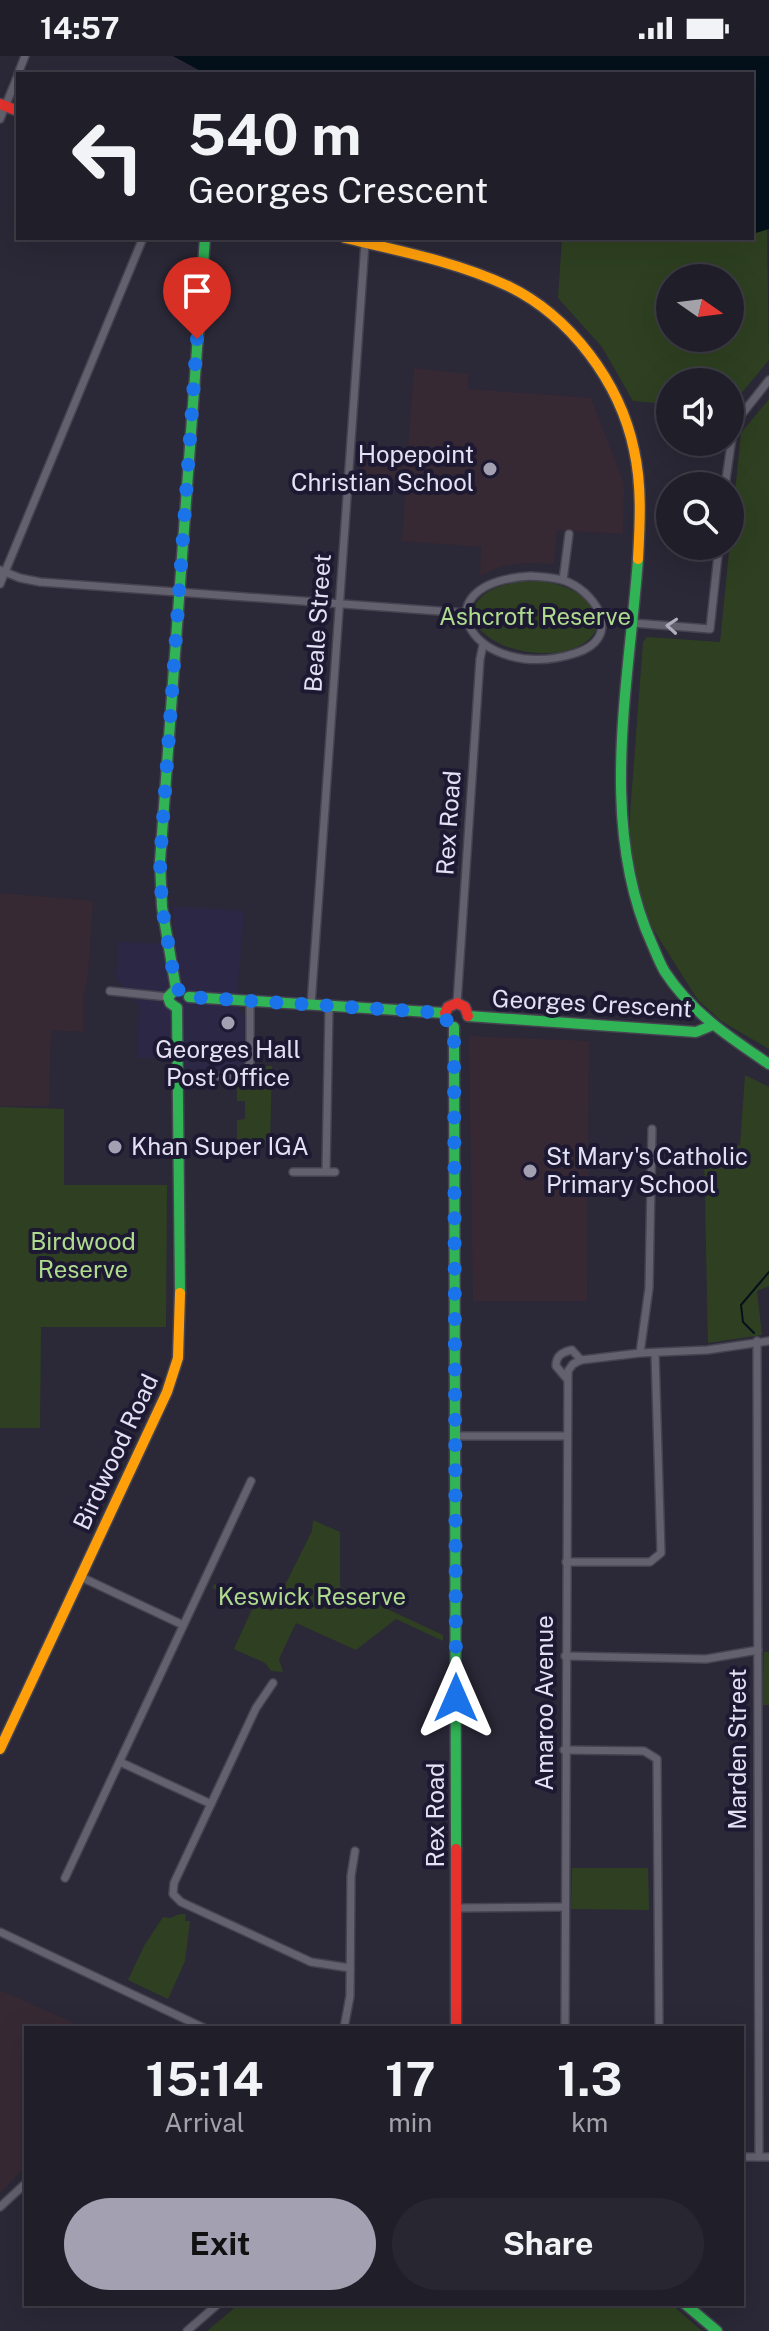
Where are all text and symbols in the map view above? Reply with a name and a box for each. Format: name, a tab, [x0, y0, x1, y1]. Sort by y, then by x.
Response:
text: 14:57	[40, 10, 120, 46]
text: 540 m	[188, 102, 361, 168]
icon: left	[56, 104, 160, 208]
text: Georges Crescent	[188, 169, 488, 211]
pin	[163, 257, 231, 339]
north arrow	[656, 264, 744, 352]
map controls	[656, 264, 744, 560]
icon: arrive	[175, 269, 219, 313]
button: sound	[656, 368, 744, 456]
place label: Hopepoint Christian School	[291, 440, 474, 496]
marker: Hopepoint Christian School	[481, 460, 499, 478]
button: search	[656, 472, 744, 560]
street label: Beale Street	[298, 553, 336, 693]
park label: Ashcroft Reserve	[439, 602, 631, 630]
one-way arrow	[665, 618, 678, 635]
street label: Rex Road	[430, 770, 466, 876]
street label: Georges Crescent	[491, 984, 693, 1022]
marker: Georges Hall Post Office	[219, 1014, 237, 1032]
place label: Georges Hall Post Office	[155, 1035, 301, 1091]
place label: Khan Super IGA	[131, 1132, 309, 1160]
marker: Khan Super IGA	[106, 1138, 124, 1156]
place label: St Mary's Catholic Primary School	[546, 1142, 748, 1198]
marker: St Mary's Catholic Primary School	[521, 1162, 539, 1180]
park label: Birdwood Reserve	[30, 1227, 136, 1283]
street label: Birdwood Road	[67, 1369, 163, 1534]
park label: Keswick Reserve	[218, 1582, 406, 1610]
street label: Amaroo Avenue	[530, 1615, 558, 1791]
position arrow	[414, 1656, 498, 1740]
street label: Marden Street	[723, 1668, 751, 1830]
street label: Rex Road	[421, 1763, 449, 1867]
text: 15:14	[146, 2050, 263, 2107]
text: 17	[385, 2050, 436, 2107]
text: 1.3	[557, 2050, 622, 2107]
text: Arrival	[164, 2107, 245, 2138]
text: min	[388, 2107, 432, 2138]
text: km	[571, 2107, 608, 2138]
button: Exit	[64, 2198, 376, 2290]
button: Share	[392, 2198, 704, 2290]

